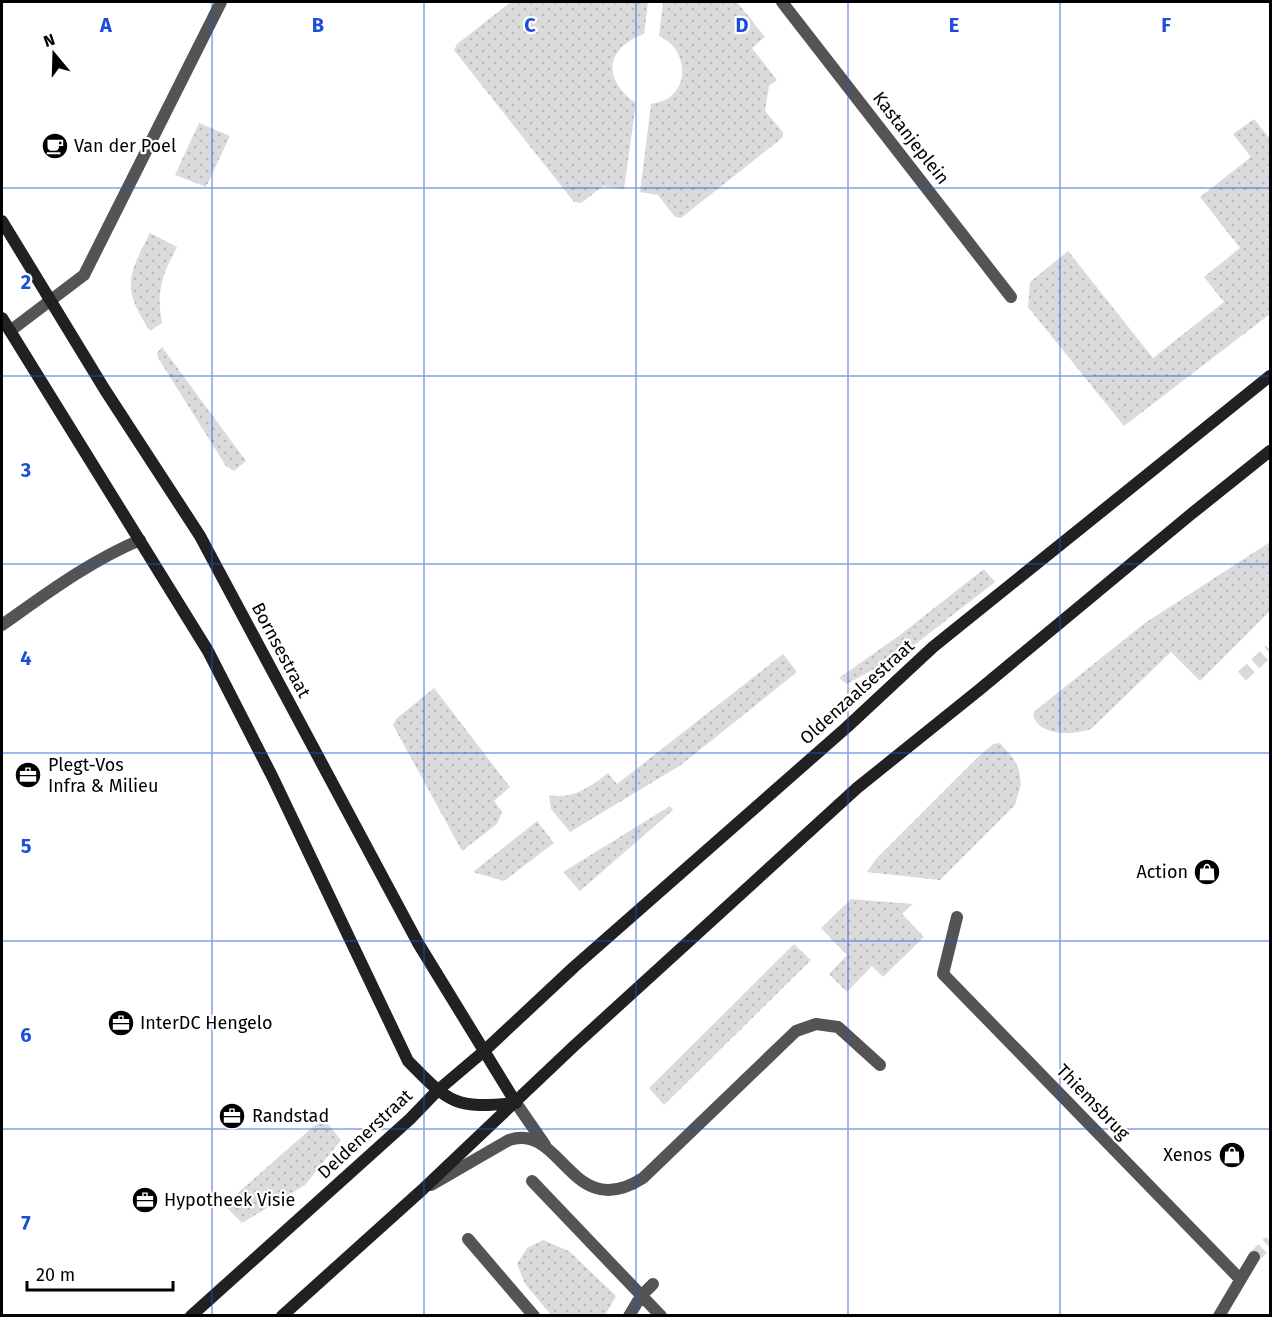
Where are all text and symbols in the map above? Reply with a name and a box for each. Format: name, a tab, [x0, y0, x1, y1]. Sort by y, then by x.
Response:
text: A	[99, 13, 113, 37]
text: B	[312, 13, 324, 37]
text: C	[524, 13, 536, 37]
text: D	[735, 13, 749, 37]
text: E	[949, 13, 959, 37]
text: F	[1161, 13, 1171, 37]
north arrow	[24, 24, 84, 84]
text: N	[41, 30, 57, 51]
street label: Kastanjeplein	[868, 87, 954, 189]
cafe icon: Van der Poel	[40, 131, 70, 161]
place label: Van der Poel	[74, 135, 176, 157]
text: 2	[21, 270, 31, 294]
text: 3	[20, 458, 31, 482]
street label: Bornsestraat	[247, 599, 315, 702]
street label: Oldenzaalsestraat	[795, 635, 919, 749]
text: 4	[20, 646, 32, 670]
place label: Plegt-Vos Infra & Milieu	[48, 754, 158, 797]
office icon: Plegt-Vos Infra & Milieu	[13, 760, 43, 790]
text: 5	[21, 834, 32, 858]
shop icon: Action	[1192, 857, 1222, 887]
place label: Action	[1136, 861, 1188, 883]
office icon: InterDC Hengelo	[106, 1008, 136, 1038]
place label: InterDC Hengelo	[140, 1012, 272, 1034]
text: 6	[20, 1023, 32, 1047]
street label: Thiemsbrug	[1052, 1060, 1135, 1145]
street label: Deldenerstraat	[313, 1084, 417, 1183]
office icon: Randstad	[217, 1101, 247, 1131]
place label: Randstad	[252, 1105, 329, 1127]
shop icon: Xenos	[1217, 1140, 1247, 1170]
place label: Xenos	[1163, 1144, 1212, 1166]
office icon: Hypotheek Visie	[130, 1185, 160, 1215]
place label: Hypotheek Visie	[164, 1189, 295, 1211]
text: 7	[21, 1211, 31, 1235]
scale bar	[27, 1254, 172, 1292]
text: 20 m	[36, 1264, 75, 1286]

